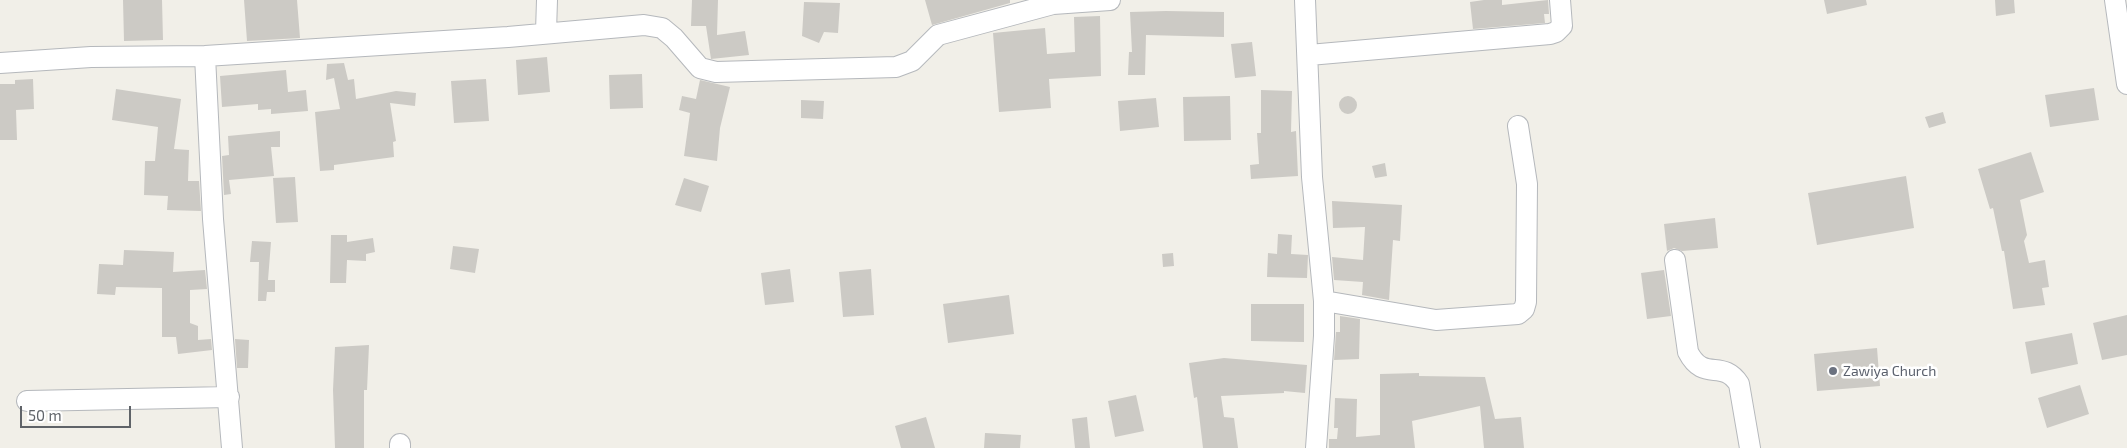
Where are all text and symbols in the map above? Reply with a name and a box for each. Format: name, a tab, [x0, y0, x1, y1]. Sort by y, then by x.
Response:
place label: Zawiya Church	[1843, 363, 1936, 379]
marker: Zawiya Church	[1827, 365, 1839, 377]
scale bar	[22, 396, 134, 428]
text: 50 m	[28, 406, 62, 424]

